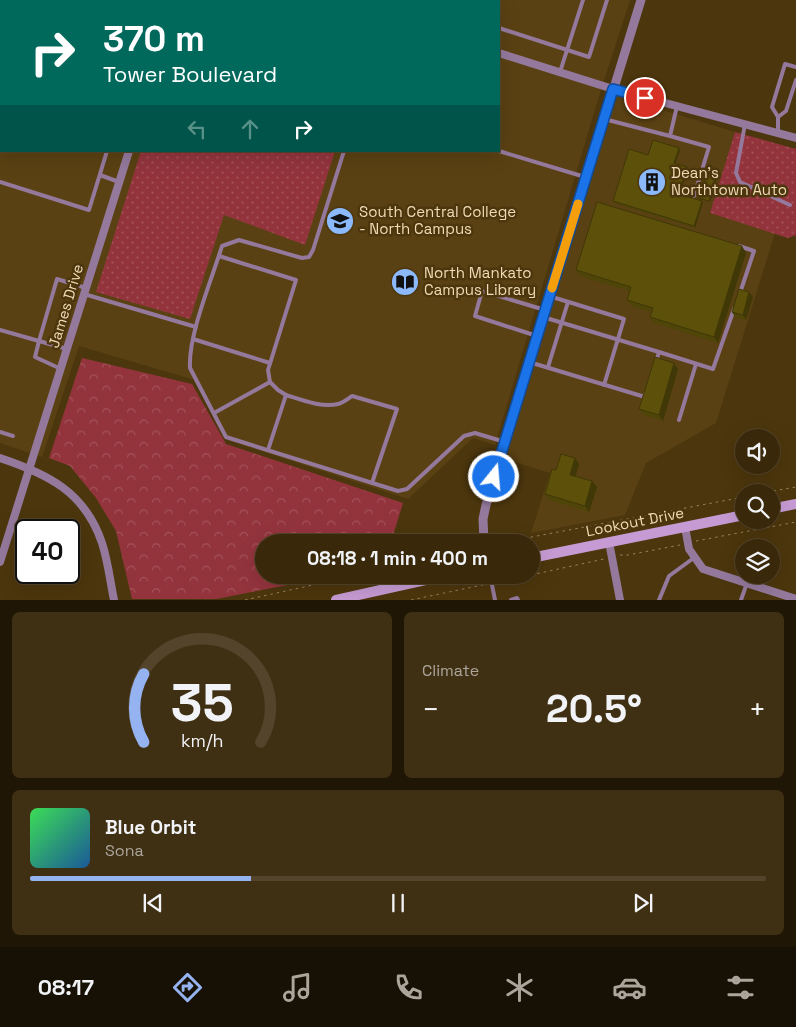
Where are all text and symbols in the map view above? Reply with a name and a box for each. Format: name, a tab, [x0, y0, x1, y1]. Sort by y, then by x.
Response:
text: 370 m	[103, 17, 205, 61]
icon: right	[20, 20, 85, 85]
text: Tower Boulevard	[103, 60, 277, 88]
pin	[624, 77, 666, 119]
icon: arrive	[631, 84, 659, 112]
icon: left	[183, 115, 211, 143]
icon: ahead	[236, 115, 264, 143]
icon: right	[289, 115, 317, 143]
place label: Dean's Northtown Auto	[671, 163, 787, 199]
building icon: Dean's Northtown Auto	[637, 167, 667, 197]
place label: South Central College - North Campus	[359, 202, 516, 238]
school or university icon: South Central College - North Campus	[325, 206, 355, 236]
street label: James Drive	[44, 262, 87, 350]
place label: North Mankato Campus Library	[424, 263, 536, 299]
library icon: North Mankato Campus Library	[390, 267, 420, 297]
map controls	[735, 429, 780, 584]
button: sound	[735, 429, 780, 474]
position arrow	[467, 450, 519, 502]
button: search	[735, 484, 780, 529]
street label: Lookout Drive	[584, 503, 686, 540]
speed limit sign: 40	[15, 519, 80, 584]
button: layers	[735, 539, 780, 584]
text: 08:18 · 1 min · 400 m	[307, 546, 488, 571]
text: Climate	[422, 660, 479, 681]
text: 35	[171, 670, 233, 736]
text: 20.5°	[546, 685, 642, 733]
text: −	[422, 691, 439, 727]
text: +	[749, 691, 766, 727]
text: km/h	[181, 729, 223, 752]
text: Blue Orbit	[105, 815, 196, 840]
text: Sona	[105, 840, 144, 861]
icon: previous	[139, 889, 167, 917]
icon: pause	[384, 889, 412, 917]
icon: next	[629, 889, 657, 917]
icon: directions	[170, 970, 205, 1005]
icon: music	[280, 970, 315, 1005]
icon: phone	[391, 970, 426, 1005]
icon: climate	[502, 970, 537, 1005]
icon: car	[612, 970, 647, 1005]
icon: filters	[723, 970, 758, 1005]
text: 08:17	[38, 973, 94, 1001]

